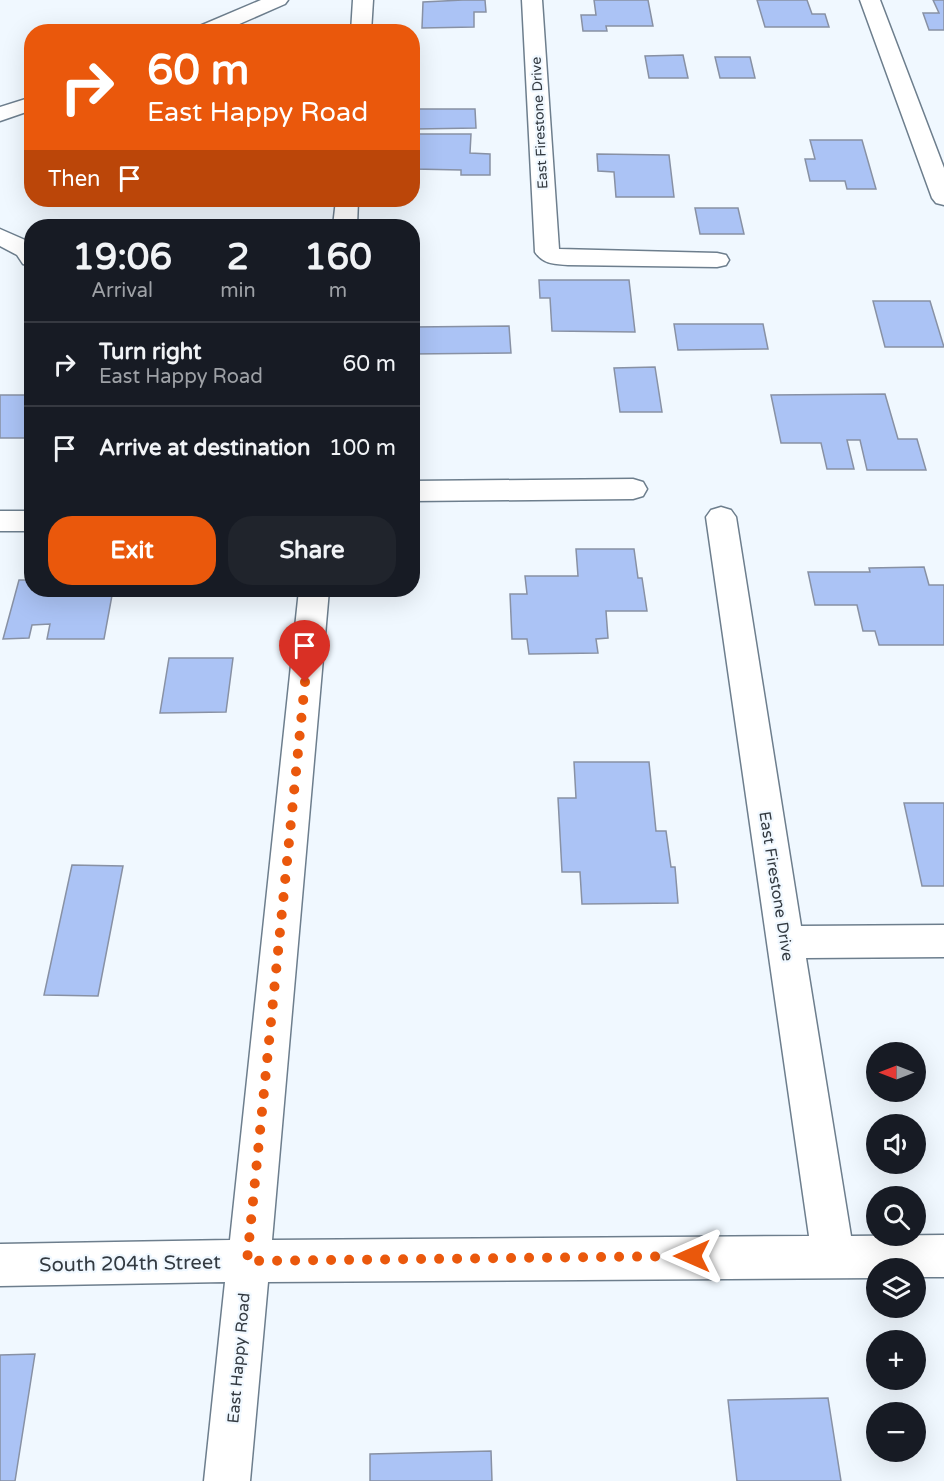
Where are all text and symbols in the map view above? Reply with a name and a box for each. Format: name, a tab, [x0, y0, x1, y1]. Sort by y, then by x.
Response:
text: 60 m	[147, 45, 249, 96]
icon: right	[48, 48, 126, 126]
street label: East Firestone Drive	[528, 56, 551, 189]
text: East Happy Road	[147, 96, 368, 129]
icon: arrive	[113, 162, 146, 195]
text: Then	[48, 166, 101, 192]
text: 19:06	[72, 236, 172, 279]
text: 2	[227, 236, 249, 279]
text: 160	[304, 236, 372, 279]
text: Arrival	[91, 279, 153, 303]
text: min	[220, 279, 256, 303]
text: m	[329, 279, 347, 303]
text: Turn right	[99, 339, 201, 365]
icon: right	[48, 348, 81, 381]
text: 60 m	[342, 351, 396, 377]
text: East Happy Road	[99, 365, 263, 389]
icon: arrive	[48, 432, 81, 465]
text: Arrive at destination	[99, 435, 310, 461]
text: 100 m	[329, 435, 396, 461]
button: Exit	[48, 516, 216, 585]
button: Share	[228, 516, 396, 585]
pin	[279, 620, 330, 682]
icon: arrive	[288, 629, 321, 662]
street label: East Firestone Drive	[754, 810, 798, 962]
north arrow	[866, 1042, 926, 1102]
map controls	[866, 1042, 926, 1462]
button: sound	[866, 1114, 926, 1174]
button: search	[866, 1186, 926, 1246]
position arrow	[660, 1224, 724, 1288]
street label: South 204th Street	[39, 1250, 221, 1278]
button: layers	[866, 1258, 926, 1318]
street label: East Happy Road	[223, 1292, 255, 1424]
button: +	[866, 1330, 926, 1390]
button: −	[866, 1402, 926, 1462]

